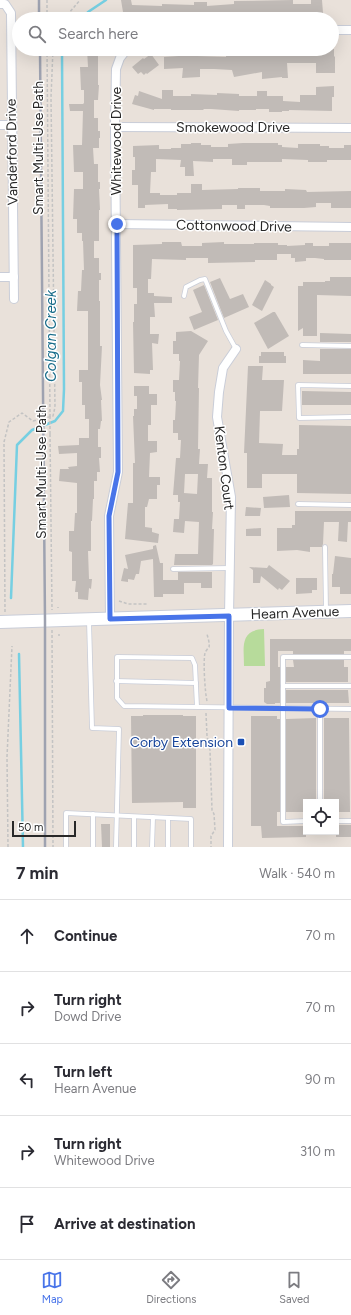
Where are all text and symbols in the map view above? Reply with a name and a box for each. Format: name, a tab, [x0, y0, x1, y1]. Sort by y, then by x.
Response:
search box	[12, 12, 339, 56]
icon: search	[26, 23, 48, 45]
text: Search here	[58, 25, 138, 43]
street label: Smart Multi-Use Path	[30, 81, 47, 215]
street label: Whitewood Drive	[108, 86, 125, 195]
street label: Vanderford Drive	[3, 98, 21, 205]
street label: Smokewood Drive	[176, 119, 290, 136]
route end	[108, 215, 126, 233]
street label: Cottonwood Drive	[176, 216, 292, 236]
water label: Colgan Creek	[42, 289, 60, 382]
street label: Smart Multi-Use Path	[33, 405, 50, 539]
street label: Kenton Court	[210, 425, 238, 511]
street label: Hearn Avenue	[250, 603, 340, 623]
route start	[311, 700, 329, 718]
place label: Corby Extension	[130, 734, 233, 751]
marker: Corby Extension	[236, 737, 246, 747]
map controls	[303, 799, 339, 835]
button: locate	[303, 799, 339, 835]
scale bar	[12, 819, 76, 838]
text: 50 m	[18, 821, 43, 834]
text: 7 min	[16, 863, 58, 883]
text: Walk · 540 m	[259, 866, 335, 881]
icon: ahead	[16, 925, 38, 947]
text: Continue	[54, 927, 117, 945]
text: 70 m	[305, 928, 335, 943]
text: Turn right	[54, 991, 122, 1009]
icon: right	[16, 997, 38, 1019]
text: 70 m	[305, 1000, 335, 1015]
text: Dowd Drive	[54, 1009, 121, 1024]
text: Turn left	[54, 1063, 112, 1081]
icon: left	[16, 1069, 38, 1091]
text: 90 m	[305, 1072, 335, 1087]
text: Hearn Avenue	[54, 1081, 136, 1096]
text: Turn right	[54, 1135, 122, 1153]
icon: right	[16, 1141, 38, 1163]
text: 310 m	[300, 1144, 335, 1159]
text: Whitewood Drive	[54, 1153, 155, 1168]
icon: arrive	[16, 1213, 38, 1235]
text: Arrive at destination	[54, 1215, 195, 1233]
tab: Map	[41, 1269, 63, 1306]
tab: Directions	[146, 1269, 196, 1306]
tab: Saved	[279, 1269, 310, 1306]

